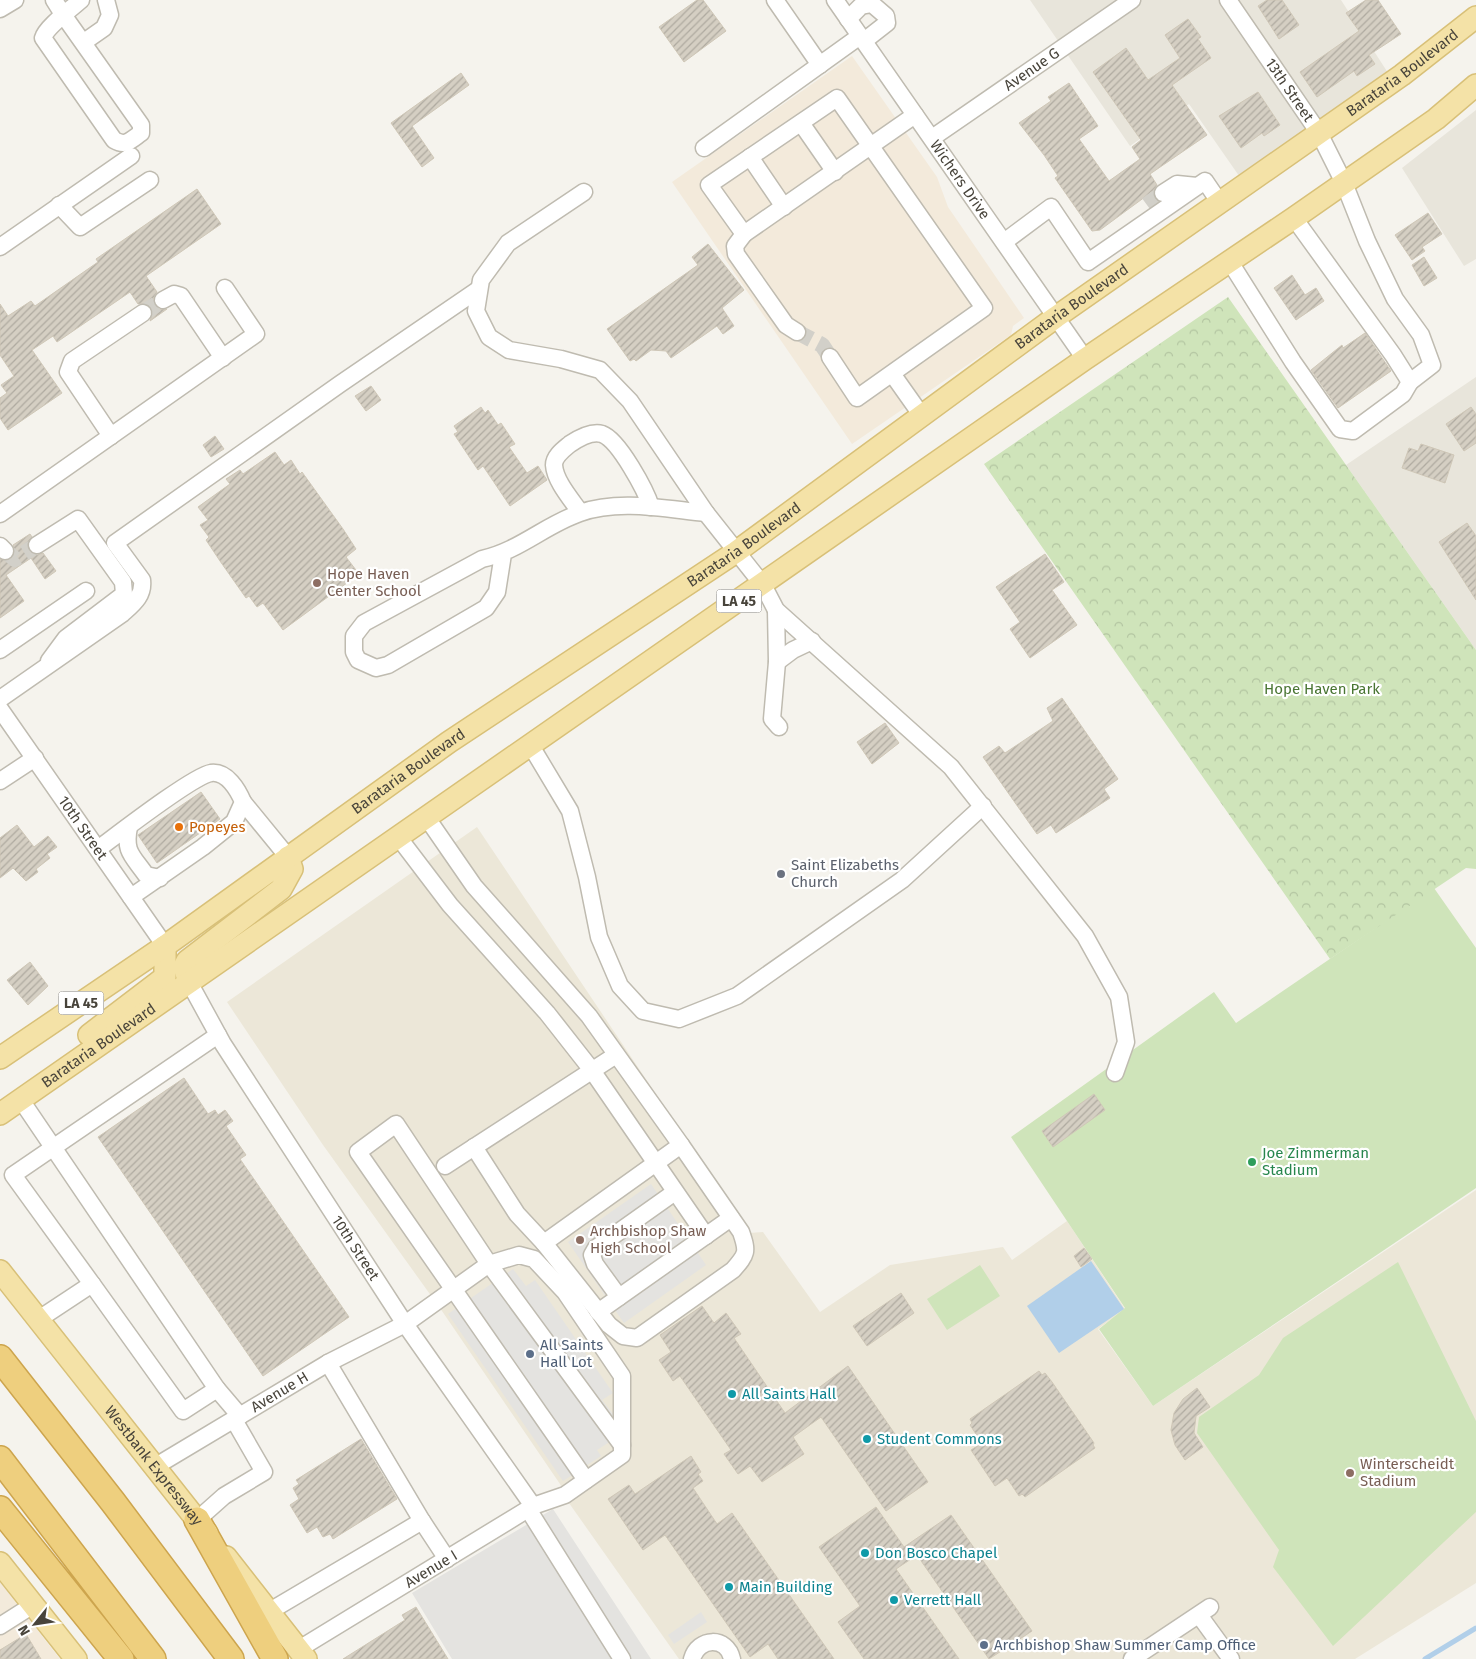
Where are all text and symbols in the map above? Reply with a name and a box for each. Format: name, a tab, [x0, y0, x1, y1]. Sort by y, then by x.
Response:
street label: Barataria Boulevard	[1343, 25, 1462, 120]
street label: Avenue G	[1000, 44, 1063, 95]
street label: 13th Street	[1262, 55, 1318, 126]
street label: Wichers Drive	[926, 137, 994, 223]
street label: Barataria Boulevard	[1011, 260, 1132, 353]
street label: Barataria Boulevard	[684, 498, 804, 591]
place label: Hope Haven Center School	[327, 565, 422, 600]
marker: Hope Haven Center School	[311, 577, 323, 589]
road number: LA 45	[716, 590, 762, 612]
park label: Hope Haven Park	[1264, 680, 1380, 698]
street label: Barataria Boulevard	[348, 725, 469, 818]
street label: 10th Street	[54, 793, 112, 864]
place label: Popeyes	[189, 818, 246, 836]
marker: Popeyes	[173, 821, 185, 833]
place label: Saint Elizabeths Church	[791, 856, 899, 891]
marker: Saint Elizabeths Church	[775, 868, 787, 880]
road number: LA 45	[58, 991, 104, 1014]
street label: Barataria Boulevard	[38, 999, 159, 1091]
place label: Joe Zimmerman Stadium	[1262, 1144, 1369, 1179]
marker: Joe Zimmerman Stadium	[1246, 1156, 1258, 1168]
street label: 10th Street	[328, 1212, 384, 1284]
place label: Archbishop Shaw High School	[590, 1222, 707, 1257]
marker: Archbishop Shaw High School	[574, 1234, 586, 1246]
place label: All Saints Hall Lot	[540, 1336, 603, 1371]
marker: All Saints Hall Lot	[524, 1348, 536, 1360]
street label: Avenue H	[247, 1368, 312, 1416]
place label: All Saints Hall	[742, 1385, 837, 1403]
marker: All Saints Hall	[726, 1388, 738, 1400]
street label: Westbank Expressway	[101, 1402, 207, 1530]
place label: Student Commons	[877, 1430, 1002, 1448]
marker: Student Commons	[861, 1433, 873, 1445]
place label: Winterscheidt Stadium	[1360, 1455, 1455, 1490]
marker: Winterscheidt Stadium	[1344, 1467, 1356, 1479]
place label: Don Bosco Chapel	[875, 1544, 998, 1562]
street label: Avenue I	[401, 1546, 461, 1592]
marker: Don Bosco Chapel	[859, 1547, 871, 1559]
place label: Main Building	[739, 1578, 832, 1596]
marker: Main Building	[723, 1581, 735, 1593]
place label: Verrett Hall	[904, 1591, 982, 1609]
marker: Verrett Hall	[888, 1594, 900, 1606]
north arrow	[10, 1599, 60, 1649]
text: N	[14, 1622, 34, 1639]
place label: Archbishop Shaw Summer Camp Office	[994, 1636, 1256, 1654]
marker: Archbishop Shaw Summer Camp Office	[978, 1639, 990, 1651]

